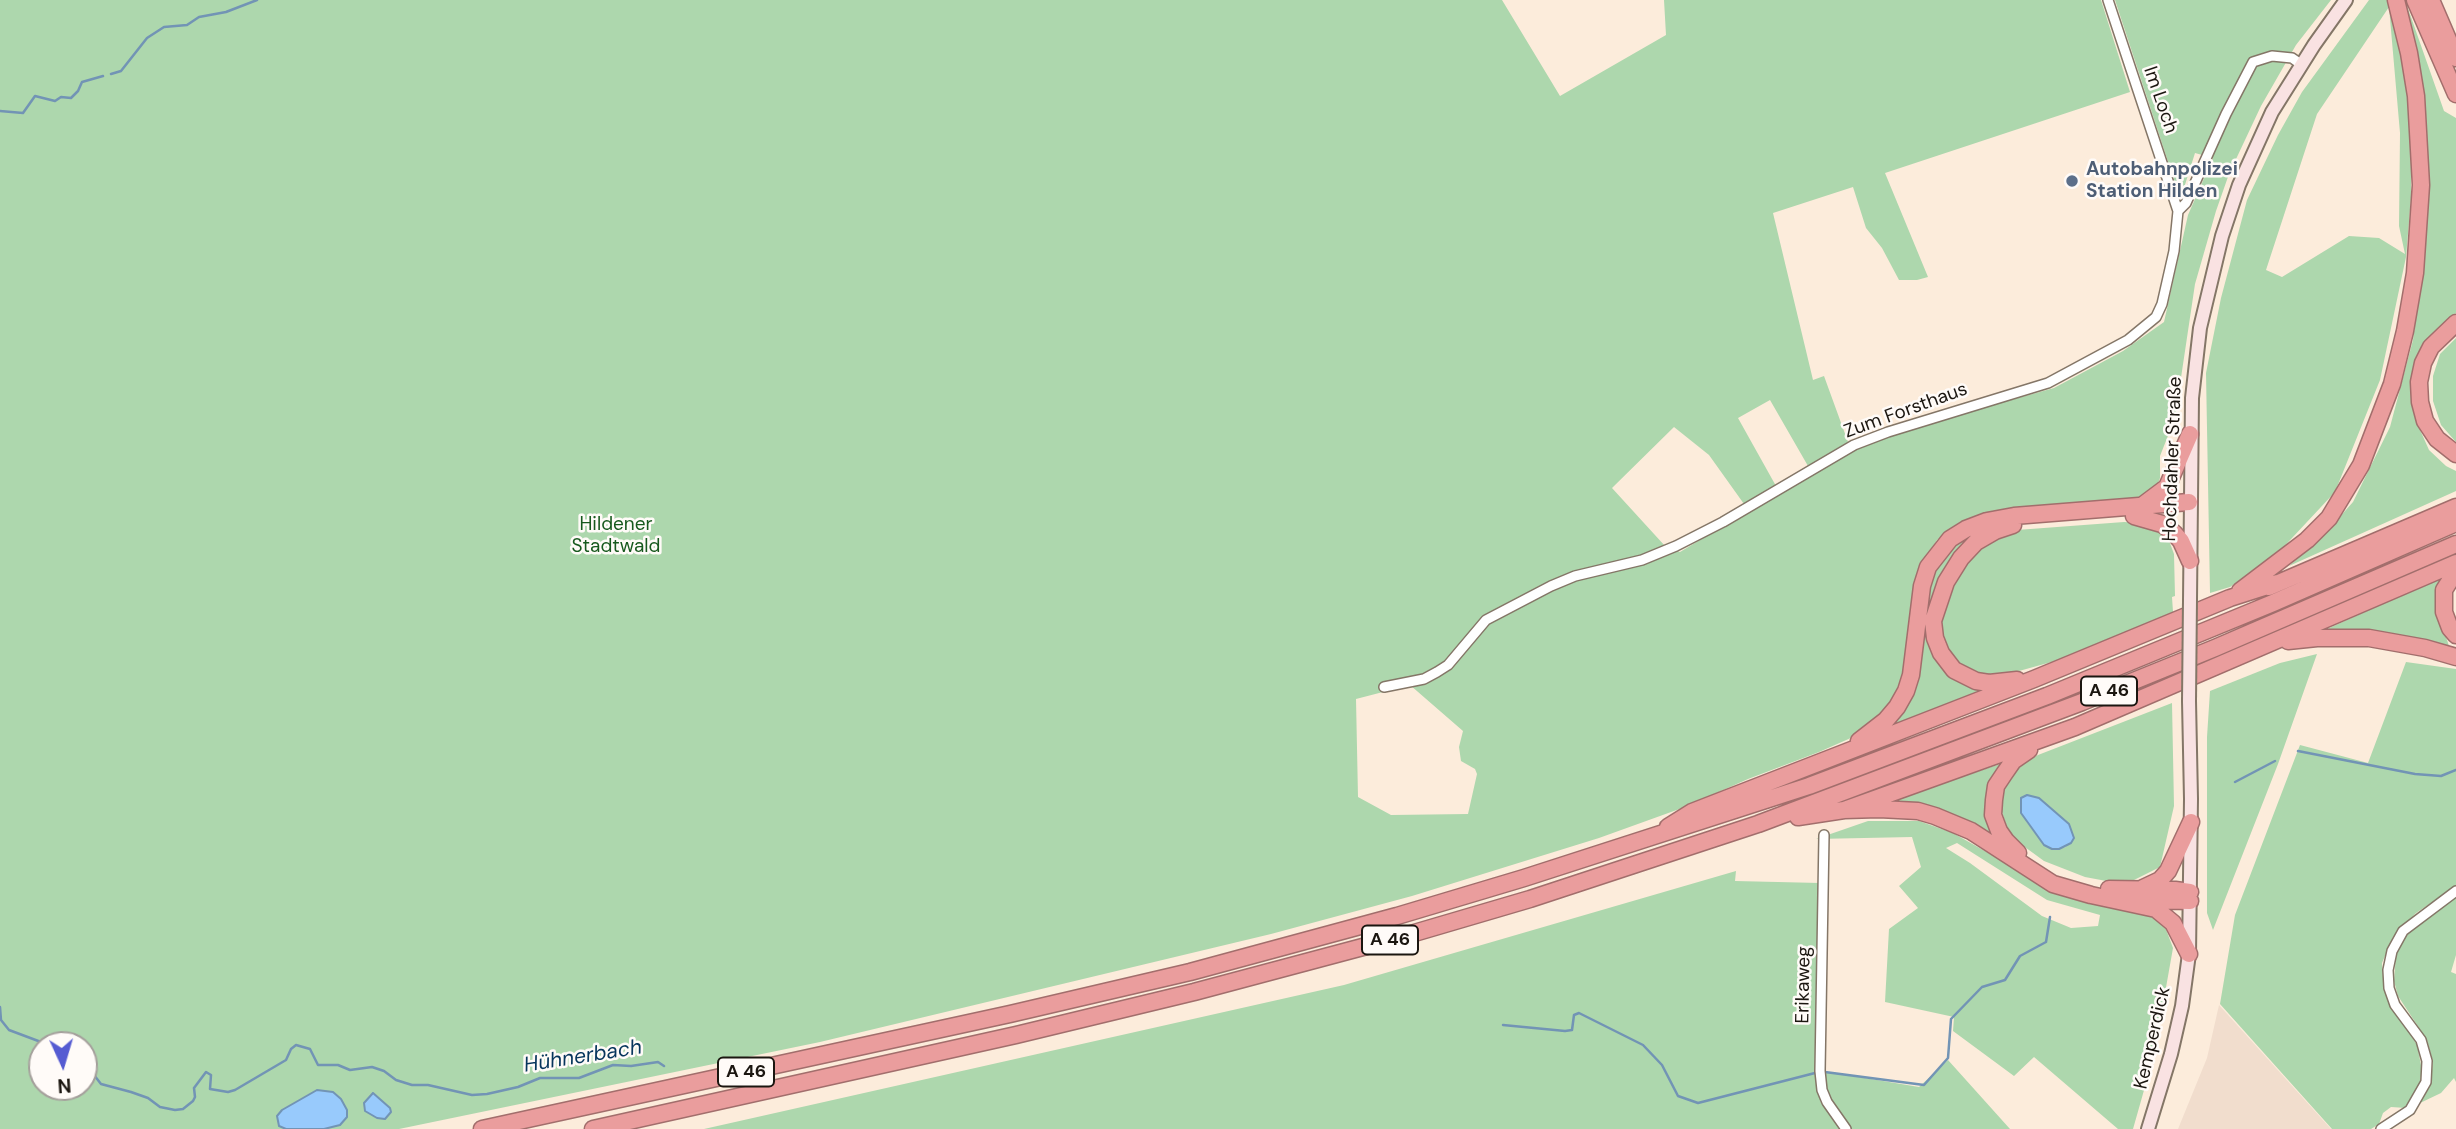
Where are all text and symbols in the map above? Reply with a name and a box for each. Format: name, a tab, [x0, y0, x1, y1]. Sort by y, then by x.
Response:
street label: Im Loch	[2138, 64, 2182, 136]
place label: Autobahnpolizei Station Hilden	[2086, 159, 2238, 203]
marker: Autobahnpolizei Station Hilden	[2064, 173, 2080, 189]
street label: Hochdahler Straße	[2159, 376, 2187, 542]
street label: Zum Forsthaus	[1841, 378, 1971, 444]
park label: Hildener Stadtwald	[572, 514, 660, 558]
road number: A 46	[2081, 676, 2137, 706]
road number: A 46	[1362, 925, 1418, 954]
street label: Erikaweg	[1792, 946, 1816, 1024]
street label: Kemperdick	[2130, 985, 2176, 1091]
north arrow	[28, 1031, 98, 1101]
water label: Hühnerbach	[522, 1035, 644, 1079]
road number: A 46	[718, 1058, 774, 1086]
text: N	[57, 1072, 72, 1098]

